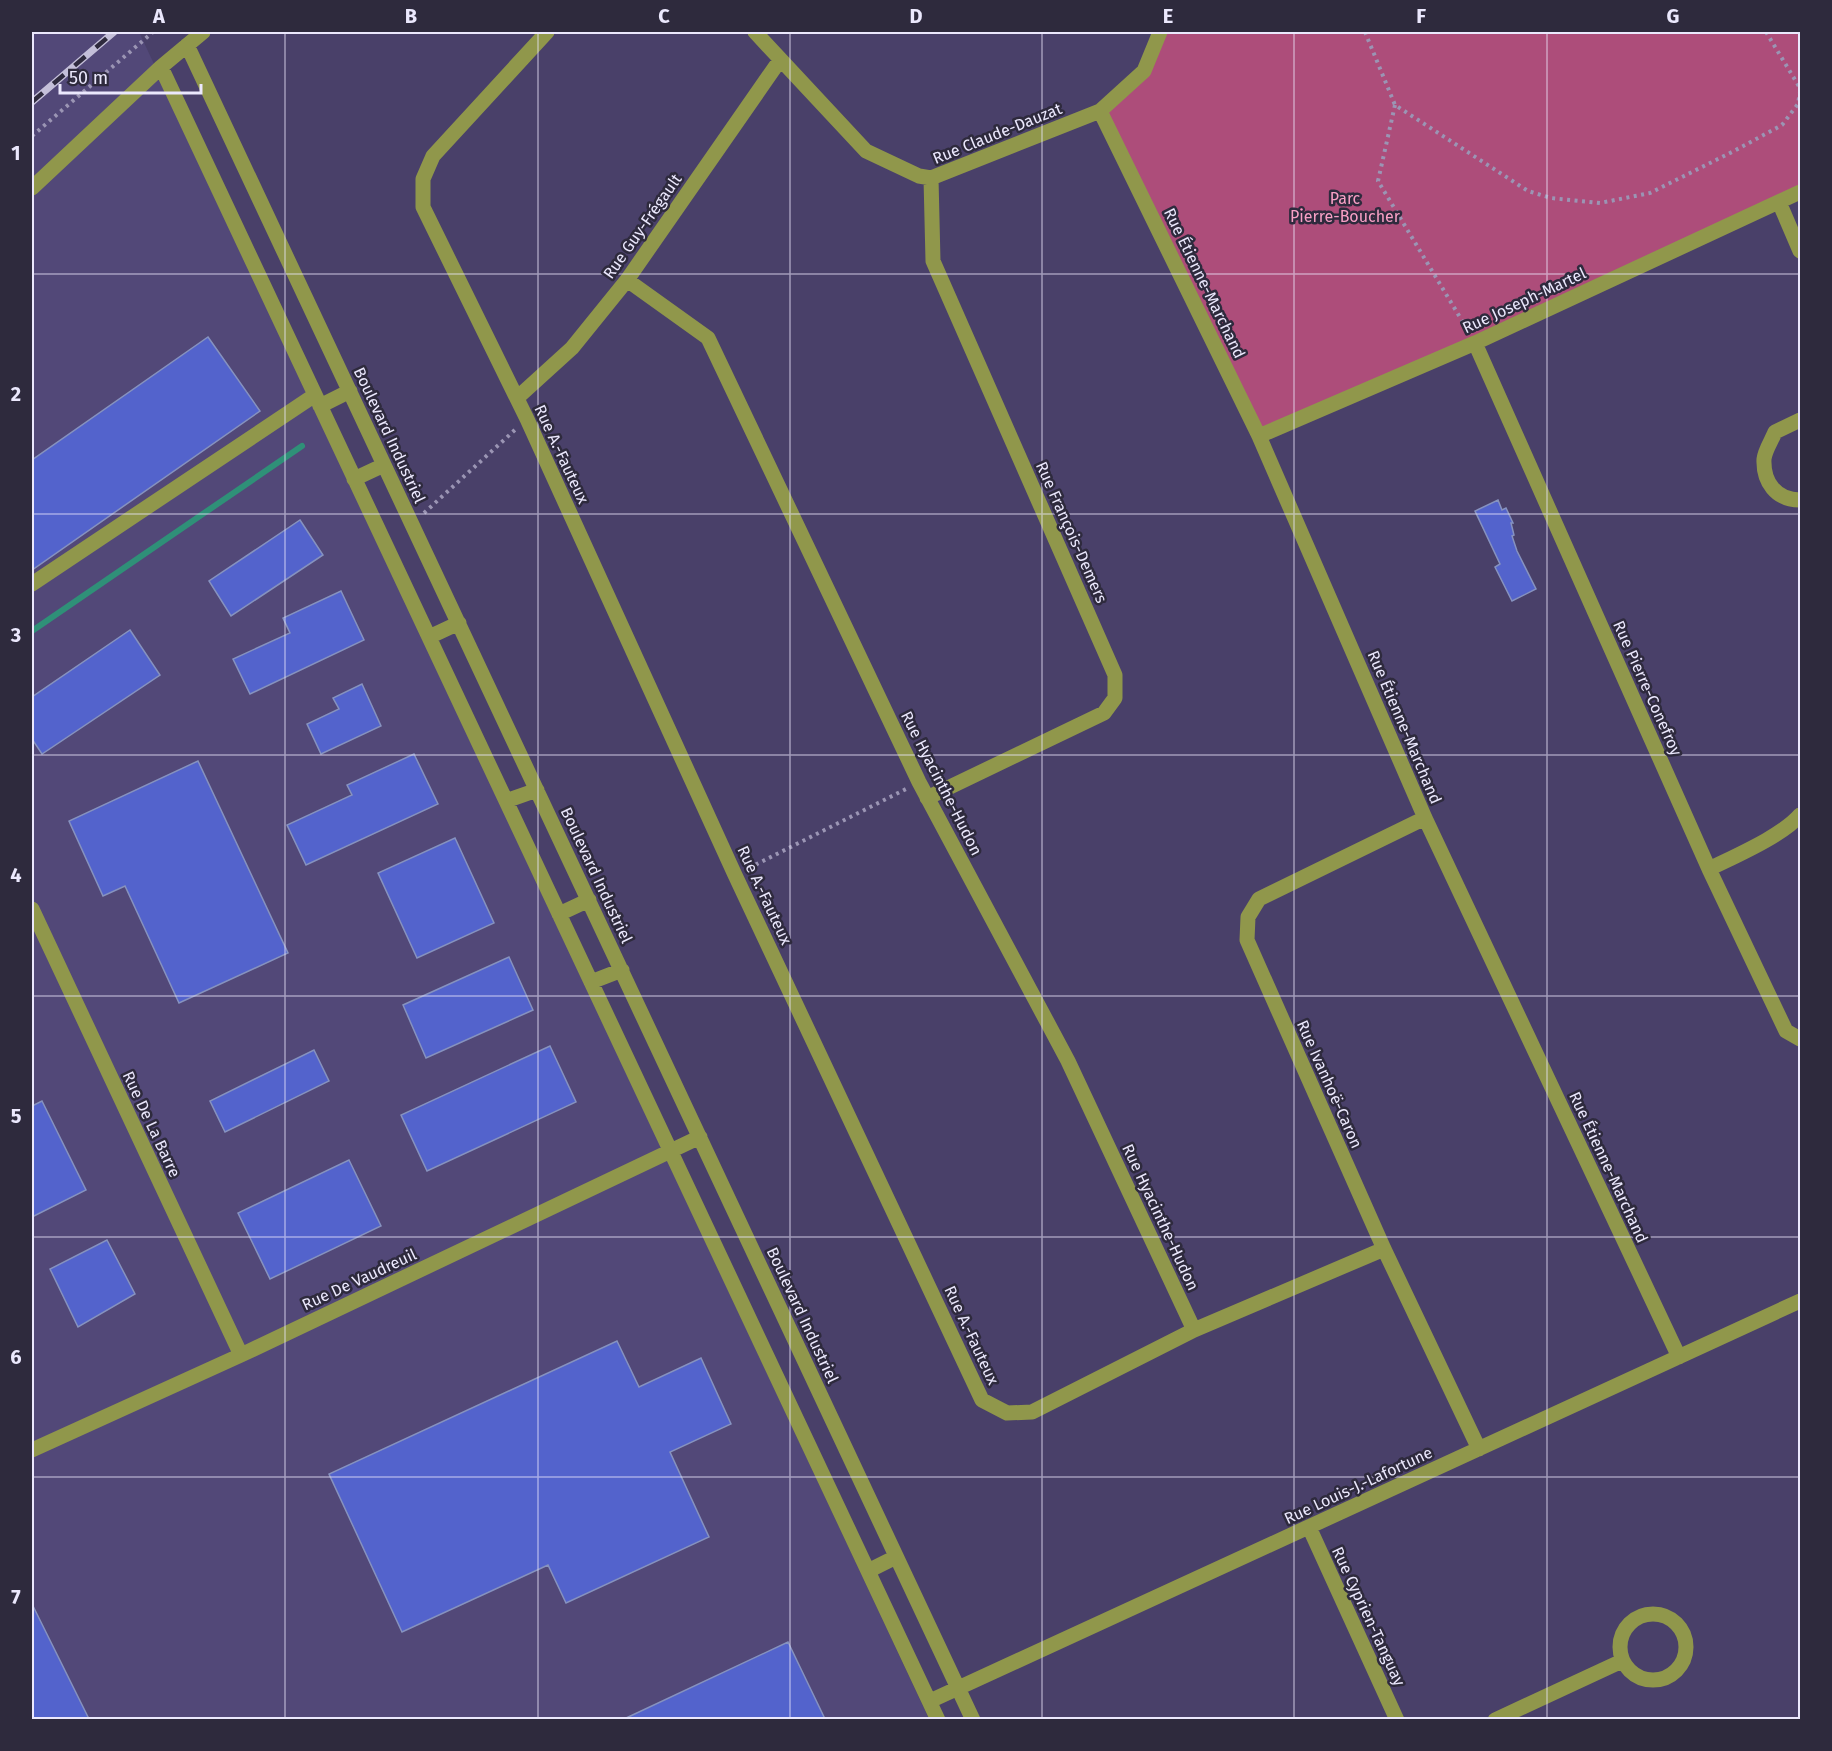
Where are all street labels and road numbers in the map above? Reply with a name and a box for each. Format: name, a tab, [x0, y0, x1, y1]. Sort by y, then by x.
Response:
street label: Rue Claude-Dauzat	[930, 99, 1065, 168]
street label: Rue Guy-Frégault	[599, 170, 686, 282]
street label: Rue Étienne-Marchand	[1160, 205, 1250, 361]
street label: Rue Joseph-Martel	[1459, 263, 1589, 337]
street label: Boulevard Industriel	[350, 364, 430, 506]
street label: Rue A.-Fauteux	[530, 402, 593, 507]
street label: Rue François-Demers	[1031, 459, 1111, 606]
street label: Rue Pierre-Conefroy	[1609, 618, 1686, 759]
street label: Rue Étienne-Marchand	[1364, 647, 1446, 807]
street label: Rue Hyacinthe-Hudon	[897, 708, 986, 859]
street label: Boulevard Industriel	[557, 804, 637, 946]
street label: Rue A.-Fauteux	[733, 843, 796, 948]
street label: Rue Ivanhoë-Caron	[1293, 1017, 1366, 1151]
street label: Rue De La Barre	[119, 1068, 184, 1180]
street label: Rue Étienne-Marchand	[1565, 1088, 1653, 1246]
street label: Rue Hyacinthe-Hudon	[1118, 1141, 1203, 1294]
street label: Boulevard Industriel	[763, 1244, 843, 1386]
street label: Rue De Vaudreuil	[299, 1245, 420, 1314]
street label: Rue A.-Fauteux	[940, 1283, 1003, 1388]
street label: Rue Louis-J.-Lafortune	[1281, 1443, 1435, 1528]
street label: Rue Cyprien-Tanguay	[1328, 1544, 1409, 1689]

